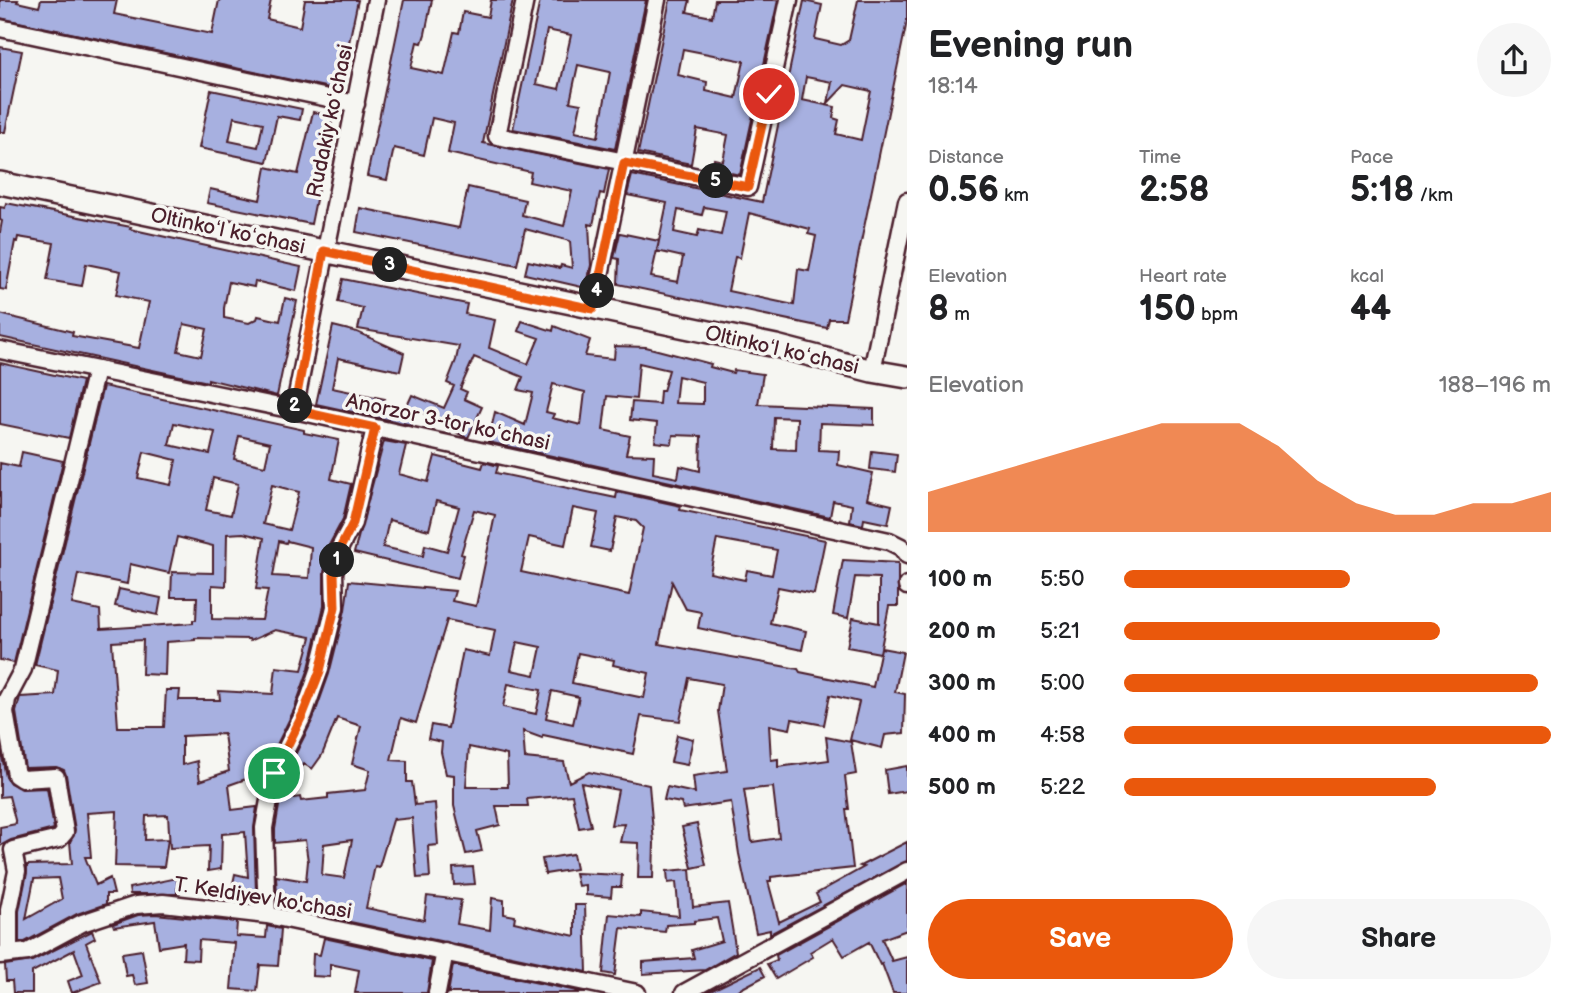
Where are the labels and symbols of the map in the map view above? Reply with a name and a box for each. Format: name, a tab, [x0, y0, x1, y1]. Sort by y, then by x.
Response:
street label: Rudakiy koʻchasi	[302, 42, 358, 200]
pin	[739, 64, 799, 124]
pin: 5	[698, 164, 734, 198]
street label: Oltinkoʻl koʻchasi	[148, 202, 308, 260]
pin: 3	[372, 247, 408, 282]
pin: 4	[580, 274, 614, 308]
street label: Oltinkoʻl koʻchasi	[703, 320, 861, 380]
pin: 2	[278, 388, 312, 424]
street label: Anorzor 3-tor koʻchasi	[344, 388, 552, 456]
pin: 1	[320, 542, 354, 578]
pin	[244, 743, 304, 803]
street label: T. Keldiyev ko'chasi	[172, 872, 354, 924]

